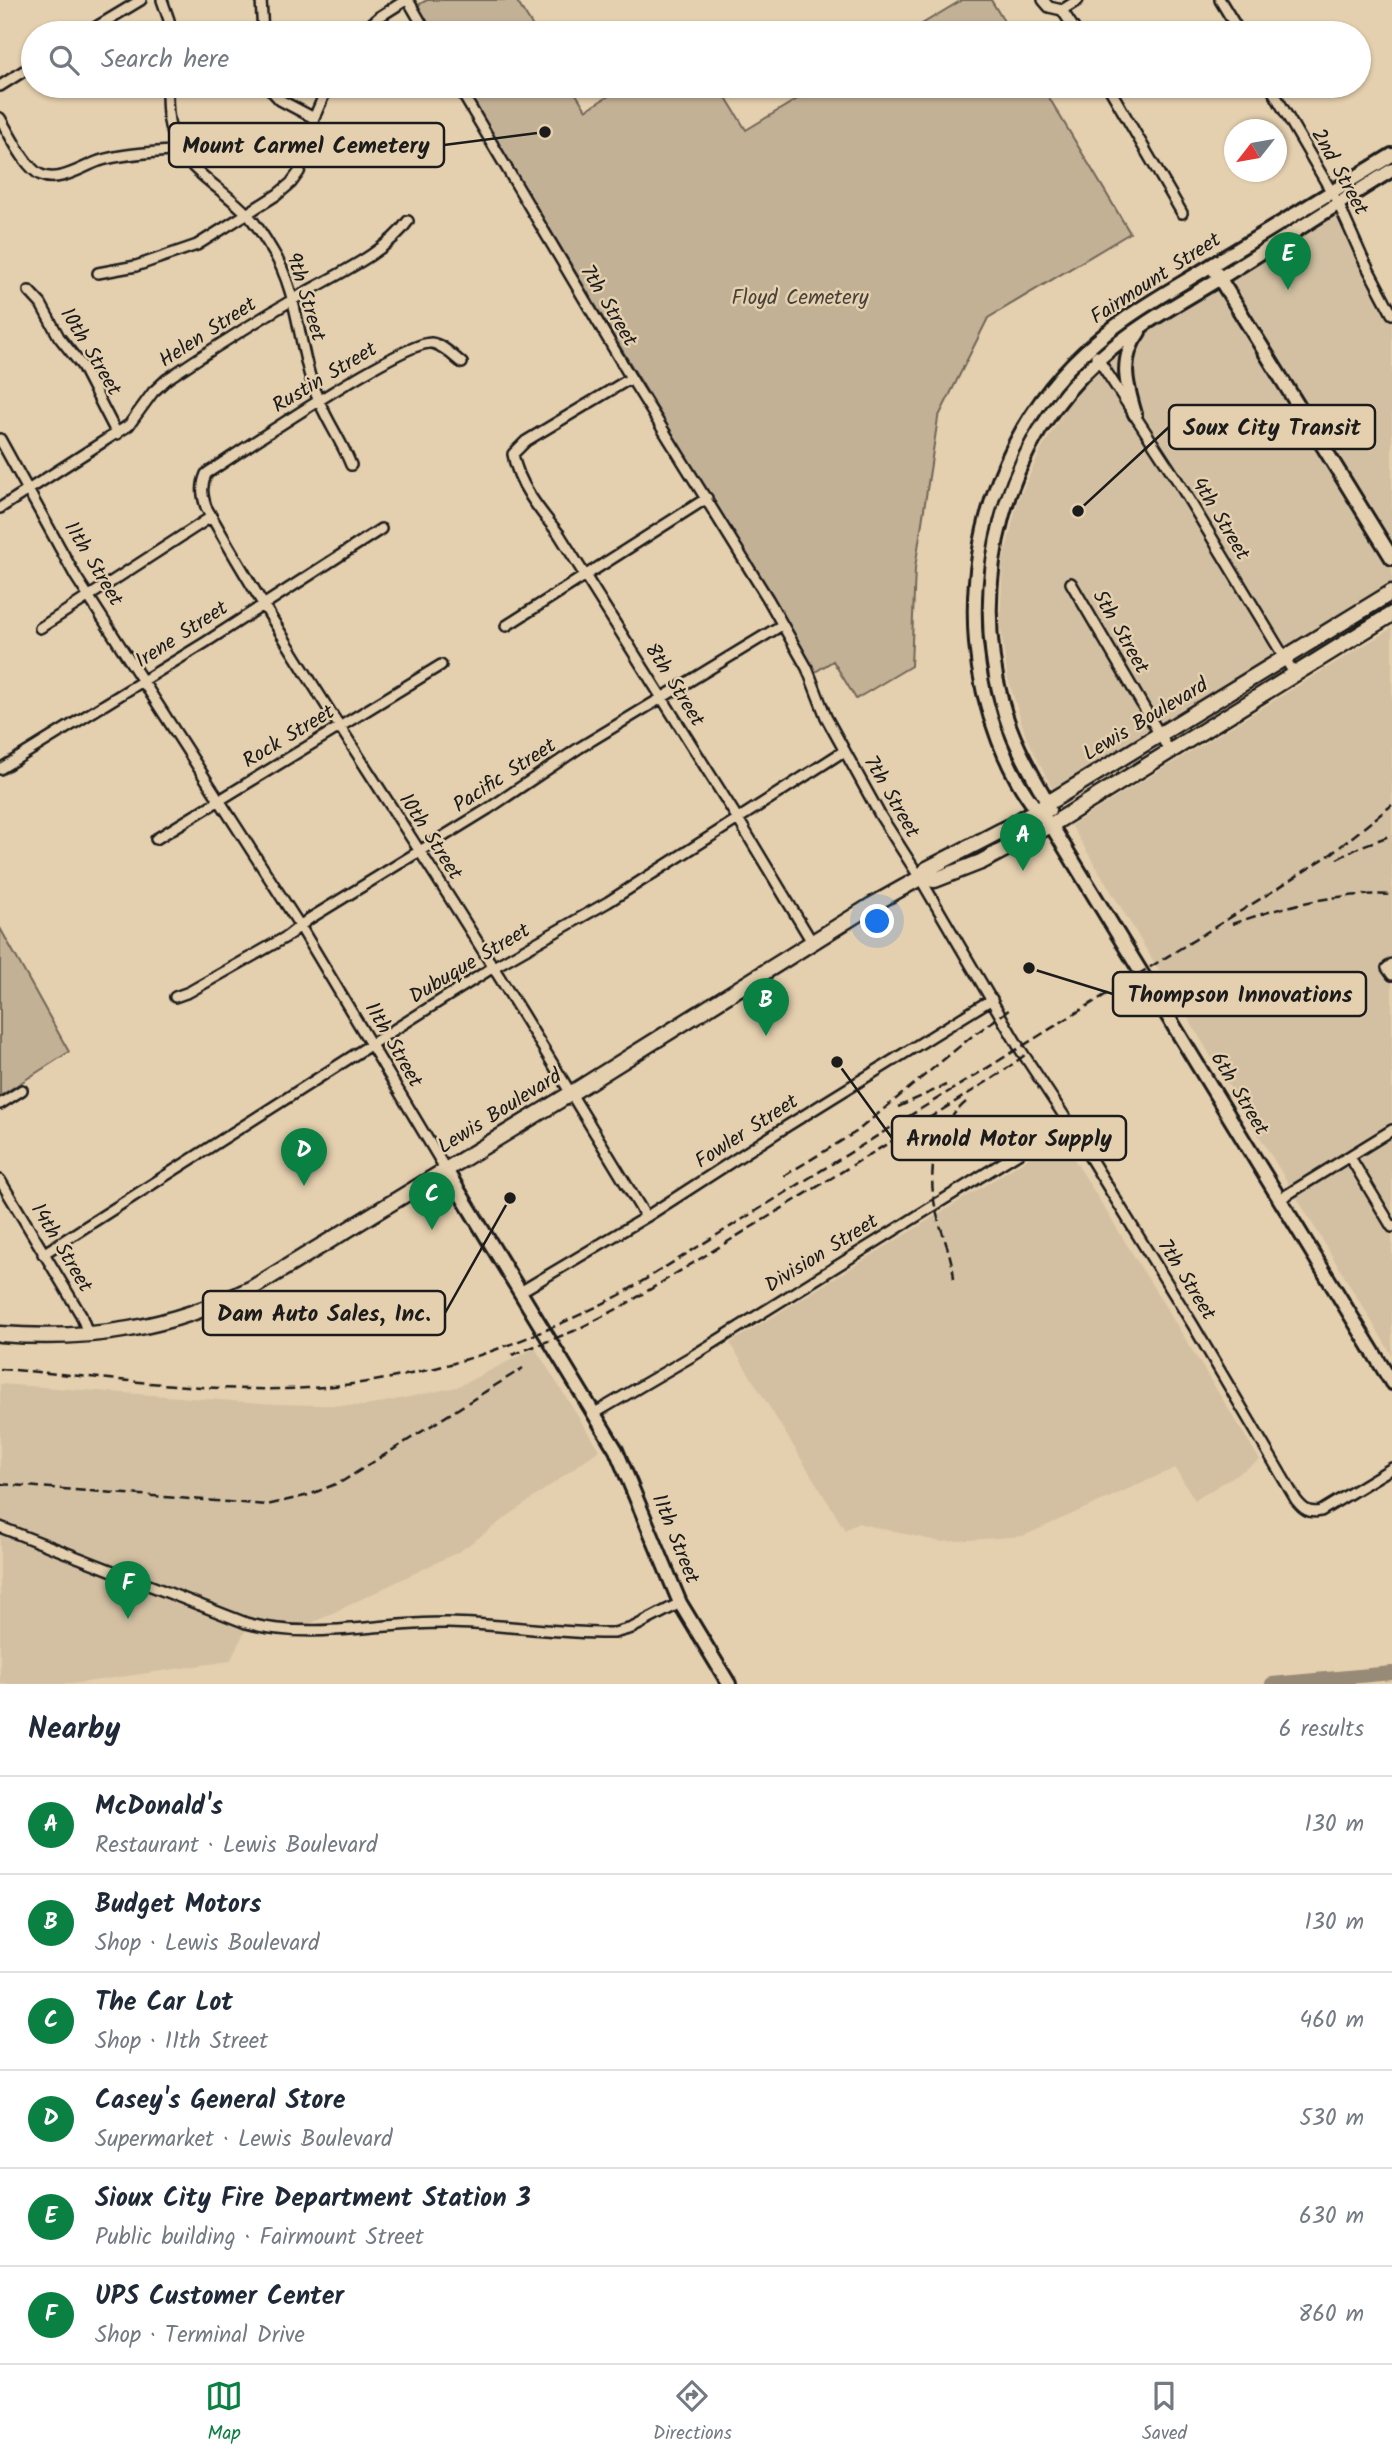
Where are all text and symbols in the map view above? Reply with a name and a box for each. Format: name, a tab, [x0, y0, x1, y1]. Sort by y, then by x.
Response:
search box	[21, 21, 1371, 98]
text: Search here	[101, 39, 229, 81]
icon: search	[45, 41, 83, 79]
north arrow	[1224, 119, 1287, 182]
street label: 2nd Street	[1301, 122, 1377, 223]
callout: Mount Carmel Cemetery	[169, 123, 444, 167]
text: Mount Carmel Cemetery	[182, 129, 430, 165]
street label: Fairmount Street	[1084, 224, 1229, 334]
pin: E	[1265, 232, 1311, 290]
street label: 9th Street	[276, 249, 334, 346]
street label: 7th Street	[570, 259, 646, 354]
park label: Floyd Cemetery	[732, 282, 869, 315]
street label: Helen Street	[152, 288, 264, 377]
street label: 10th Street	[51, 301, 130, 403]
street label: Rustin Street	[266, 333, 385, 422]
callout: Soux City Transit	[1169, 405, 1375, 449]
text: Soux City Transit	[1183, 411, 1362, 447]
street label: 4th Street	[1182, 471, 1258, 568]
street label: 11th Street	[55, 515, 132, 614]
street label: 5th Street	[1083, 584, 1158, 681]
street label: Irene Street	[129, 592, 236, 677]
street label: 8th Street	[635, 637, 713, 734]
street label: Lewis Boulevard	[1077, 669, 1215, 770]
street label: Rock Street	[237, 696, 342, 778]
street label: Pacific Street	[447, 730, 564, 822]
street label: 7th Street	[854, 749, 928, 845]
street label: 10th Street	[389, 787, 471, 888]
pin: A	[1000, 813, 1046, 871]
your location	[860, 904, 894, 938]
street label: Dubuque Street	[403, 914, 538, 1013]
callout: Thompson Innovations	[1113, 972, 1366, 1016]
pin: B	[743, 978, 789, 1036]
text: Thompson Innovations	[1128, 978, 1353, 1014]
street label: 11th Street	[355, 996, 431, 1095]
street label: 6th Street	[1201, 1046, 1277, 1143]
street label: Lewis Boulevard	[431, 1060, 569, 1163]
street label: Fowler Street	[689, 1086, 806, 1178]
callout: Arnold Motor Supply	[892, 1116, 1126, 1160]
text: Arnold Motor Supply	[906, 1122, 1112, 1158]
pin: D	[281, 1128, 327, 1186]
pin: C	[409, 1172, 455, 1230]
street label: 14th Street	[21, 1197, 101, 1300]
street label: Division Street	[759, 1205, 886, 1302]
street label: 7th Street	[1148, 1233, 1224, 1328]
callout: Dam Auto Sales, Inc.	[203, 1291, 445, 1335]
text: Dam Auto Sales, Inc.	[217, 1297, 431, 1333]
street label: 11th Street	[642, 1489, 708, 1590]
pin: F	[105, 1561, 151, 1619]
text: Nearby	[28, 1706, 120, 1754]
text: 6 results	[1279, 1712, 1364, 1748]
text: McDonald's	[95, 1786, 223, 1828]
text: A	[44, 1807, 58, 1843]
text: 130 m	[1305, 1807, 1364, 1843]
text: Restaurant · Lewis Boulevard	[95, 1828, 377, 1864]
text: Budget Motors	[95, 1884, 261, 1926]
text: B	[44, 1905, 58, 1941]
text: 130 m	[1305, 1905, 1364, 1941]
text: Shop · Lewis Boulevard	[95, 1926, 319, 1962]
text: The Car Lot	[95, 1982, 233, 2024]
text: C	[44, 2003, 58, 2039]
text: 460 m	[1300, 2003, 1364, 2039]
text: Shop · 11th Street	[95, 2024, 268, 2060]
text: Casey's General Store	[95, 2080, 345, 2122]
text: D	[43, 2101, 59, 2137]
text: 530 m	[1299, 2101, 1364, 2137]
text: Supermarket · Lewis Boulevard	[95, 2122, 392, 2158]
text: Sioux City Fire Department Station 3	[95, 2178, 531, 2220]
text: E	[45, 2199, 57, 2235]
text: 630 m	[1299, 2199, 1364, 2235]
text: Public building · Fairmount Street	[95, 2220, 424, 2256]
text: UPS Customer Center	[95, 2276, 344, 2318]
text: F	[45, 2297, 57, 2333]
text: 860 m	[1298, 2297, 1364, 2333]
text: Shop · Terminal Drive	[95, 2318, 305, 2354]
tab: Map	[205, 2377, 243, 2449]
tab: Directions	[653, 2377, 732, 2449]
tab: Saved	[1142, 2377, 1187, 2449]

